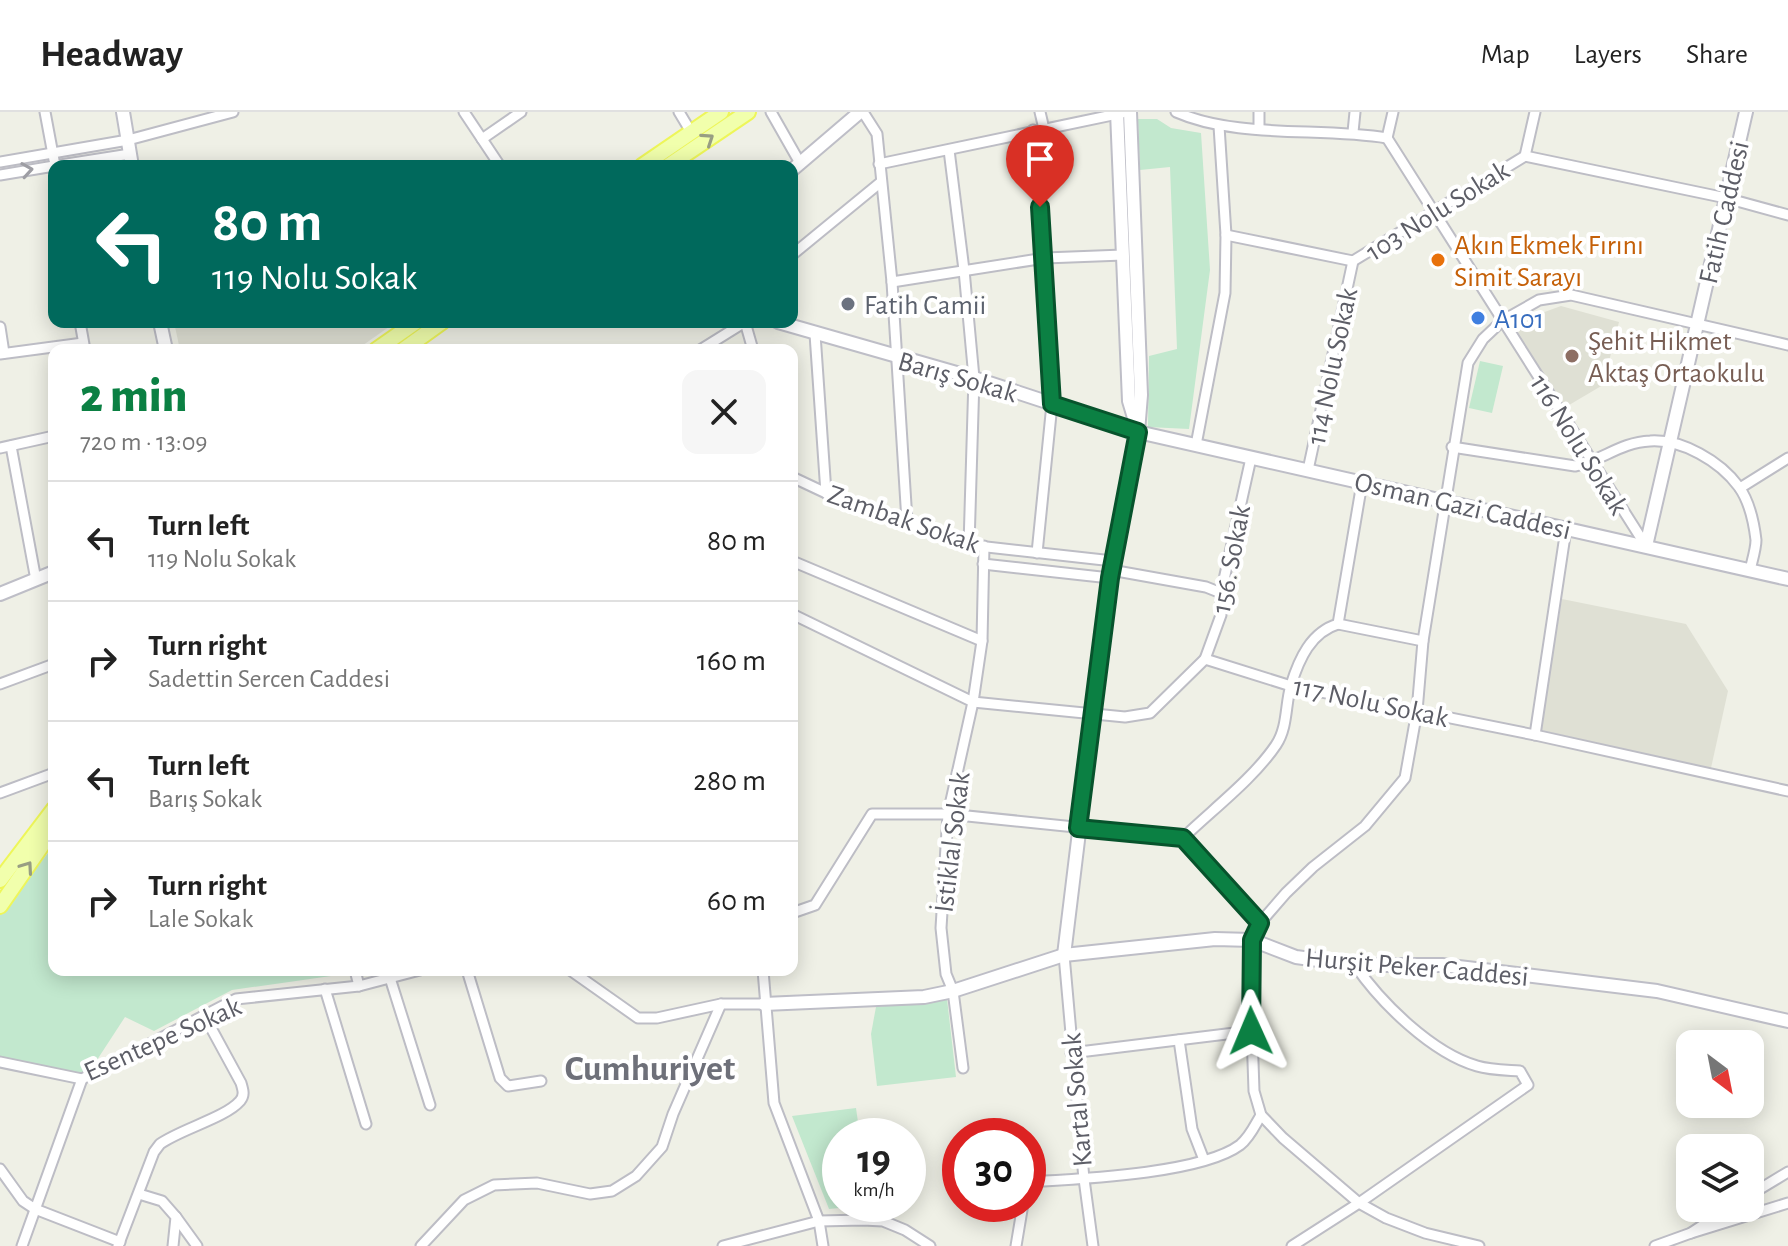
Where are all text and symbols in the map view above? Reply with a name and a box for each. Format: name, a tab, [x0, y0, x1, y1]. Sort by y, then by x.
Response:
text: Headway	[40, 36, 183, 74]
text: Map	[1481, 41, 1530, 69]
text: Layers	[1574, 41, 1642, 69]
text: Share	[1686, 41, 1748, 69]
pin	[1006, 125, 1074, 207]
one-way arrow	[700, 134, 714, 149]
icon: arrive	[1018, 137, 1062, 181]
street label: Fatih Caddesi	[1695, 138, 1755, 287]
street label: 103 Nolu Sokak	[1362, 157, 1515, 267]
one-way arrow	[20, 163, 34, 180]
icon: left	[80, 192, 184, 296]
text: 80 m	[212, 195, 322, 251]
place label: Akın Ekmek Fırını Simit Sarayı	[1454, 232, 1644, 292]
marker: Akın Ekmek Fırını Simit Sarayı	[1429, 251, 1447, 269]
text: 119 Nolu Sokak	[212, 260, 417, 296]
street label: 114 Nolu Sokak	[1303, 285, 1363, 447]
place label: Fatih Camii	[864, 292, 986, 320]
marker: Fatih Camii	[839, 295, 857, 313]
place label: A101	[1494, 306, 1544, 334]
marker: A101	[1469, 309, 1487, 327]
place label: Şehit Hikmet Aktaş Ortaokulu	[1588, 328, 1764, 388]
marker: Şehit Hikmet Aktaş Ortaokulu	[1563, 347, 1581, 365]
street label: Barış Sokak	[895, 348, 1021, 408]
button: close	[682, 370, 766, 454]
street label: 116 Nolu Sokak	[1524, 370, 1633, 520]
text: 2 min	[80, 373, 188, 421]
text: 720 m · 13:09	[80, 429, 208, 455]
street label: Osman Gazi Caddesi	[1352, 468, 1573, 545]
street label: Zambak Sokak	[824, 481, 983, 559]
street label: 156. Sokak	[1208, 503, 1256, 616]
text: Turn left	[148, 511, 249, 541]
icon: left	[80, 519, 124, 563]
text: 80 m	[707, 526, 766, 556]
text: 119 Nolu Sokak	[148, 546, 296, 572]
text: Turn right	[148, 631, 267, 661]
icon: right	[80, 639, 124, 683]
text: 160 m	[697, 646, 766, 676]
text: Sadettin Sercen Caddesi	[148, 666, 390, 692]
street label: 117 Nolu Sokak	[1290, 673, 1451, 733]
text: Turn left	[148, 751, 249, 781]
icon: left	[80, 759, 124, 803]
text: 280 m	[693, 766, 766, 796]
street label: İstiklal Sokak	[928, 770, 976, 914]
text: Barış Sokak	[148, 786, 262, 812]
one-way arrow	[17, 861, 32, 875]
text: Turn right	[148, 871, 267, 901]
icon: right	[80, 879, 124, 923]
text: 60 m	[707, 886, 766, 916]
text: Lale Sokak	[148, 906, 253, 932]
street label: Hurşit Peker Caddesi	[1304, 944, 1530, 992]
position arrow	[1209, 989, 1293, 1073]
street label: Esentepe Sokak	[80, 993, 246, 1087]
north arrow	[1676, 1030, 1764, 1118]
map controls	[1676, 1030, 1764, 1222]
street label: Kartal Sokak	[1058, 1031, 1098, 1168]
district label: Cumhuriyet	[565, 1051, 735, 1087]
speed limit sign: 30	[942, 1118, 1046, 1222]
button: layers	[1676, 1134, 1764, 1222]
text: 19	[857, 1140, 891, 1180]
text: km/h	[853, 1180, 895, 1200]

